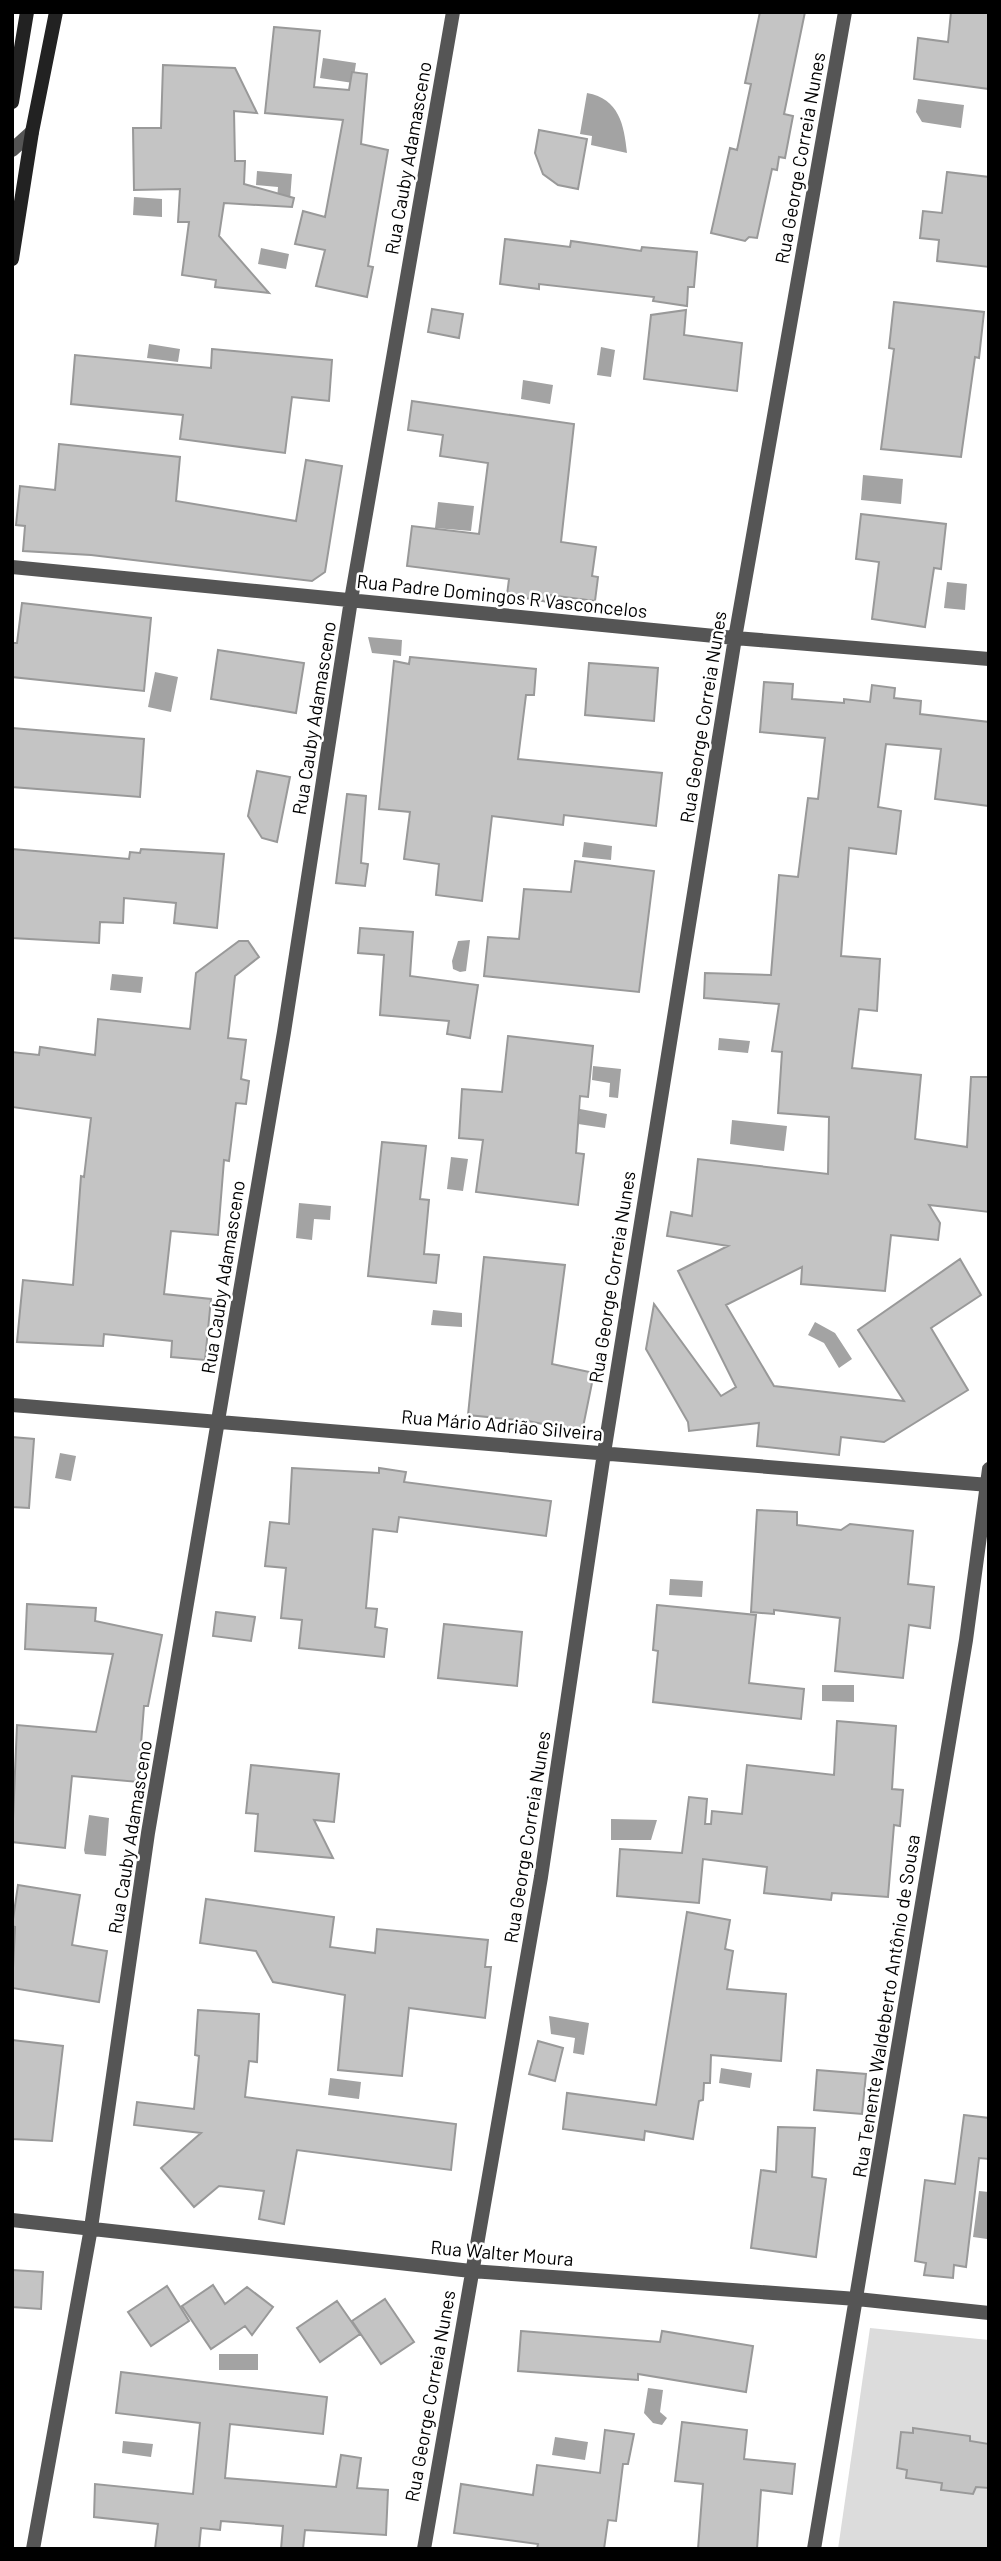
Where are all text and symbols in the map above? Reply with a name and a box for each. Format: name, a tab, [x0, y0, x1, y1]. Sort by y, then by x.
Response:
street label: Rua George Correia Nunes	[770, 50, 829, 266]
street label: Rua Cauby Adamasceno	[379, 60, 436, 256]
street label: Rua Padre Domingos R Vasconcelos	[355, 569, 649, 622]
street label: Rua George Correia Nunes	[674, 609, 731, 825]
street label: Rua Cauby Adamasceno	[287, 619, 340, 816]
street label: Rua George Correia Nunes	[583, 1169, 640, 1385]
street label: Rua Cauby Adamasceno	[196, 1178, 249, 1375]
street label: Rua Mário Adrião Silveira	[400, 1404, 604, 1445]
street label: Rua George Correia Nunes	[498, 1729, 555, 1945]
street label: Rua Cauby Adamasceno	[103, 1738, 156, 1935]
street label: Rua Tenente Waldeberto Antônio de Sousa	[847, 1833, 924, 2179]
street label: Rua Walter Moura	[430, 2235, 574, 2270]
street label: Rua George Correia Nunes	[400, 2288, 459, 2504]

